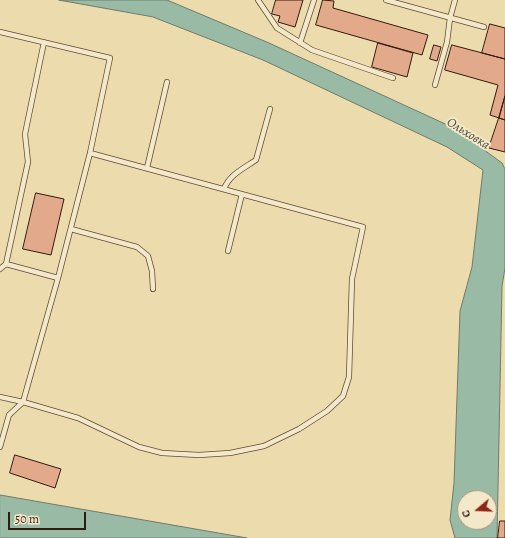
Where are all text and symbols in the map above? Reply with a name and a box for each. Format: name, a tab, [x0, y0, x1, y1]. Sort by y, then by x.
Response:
water label: Ольховка	[444, 115, 492, 153]
north arrow	[457, 490, 497, 530]
scale bar	[10, 504, 88, 530]
text: С	[458, 508, 474, 519]
text: 50 m	[15, 511, 39, 527]

